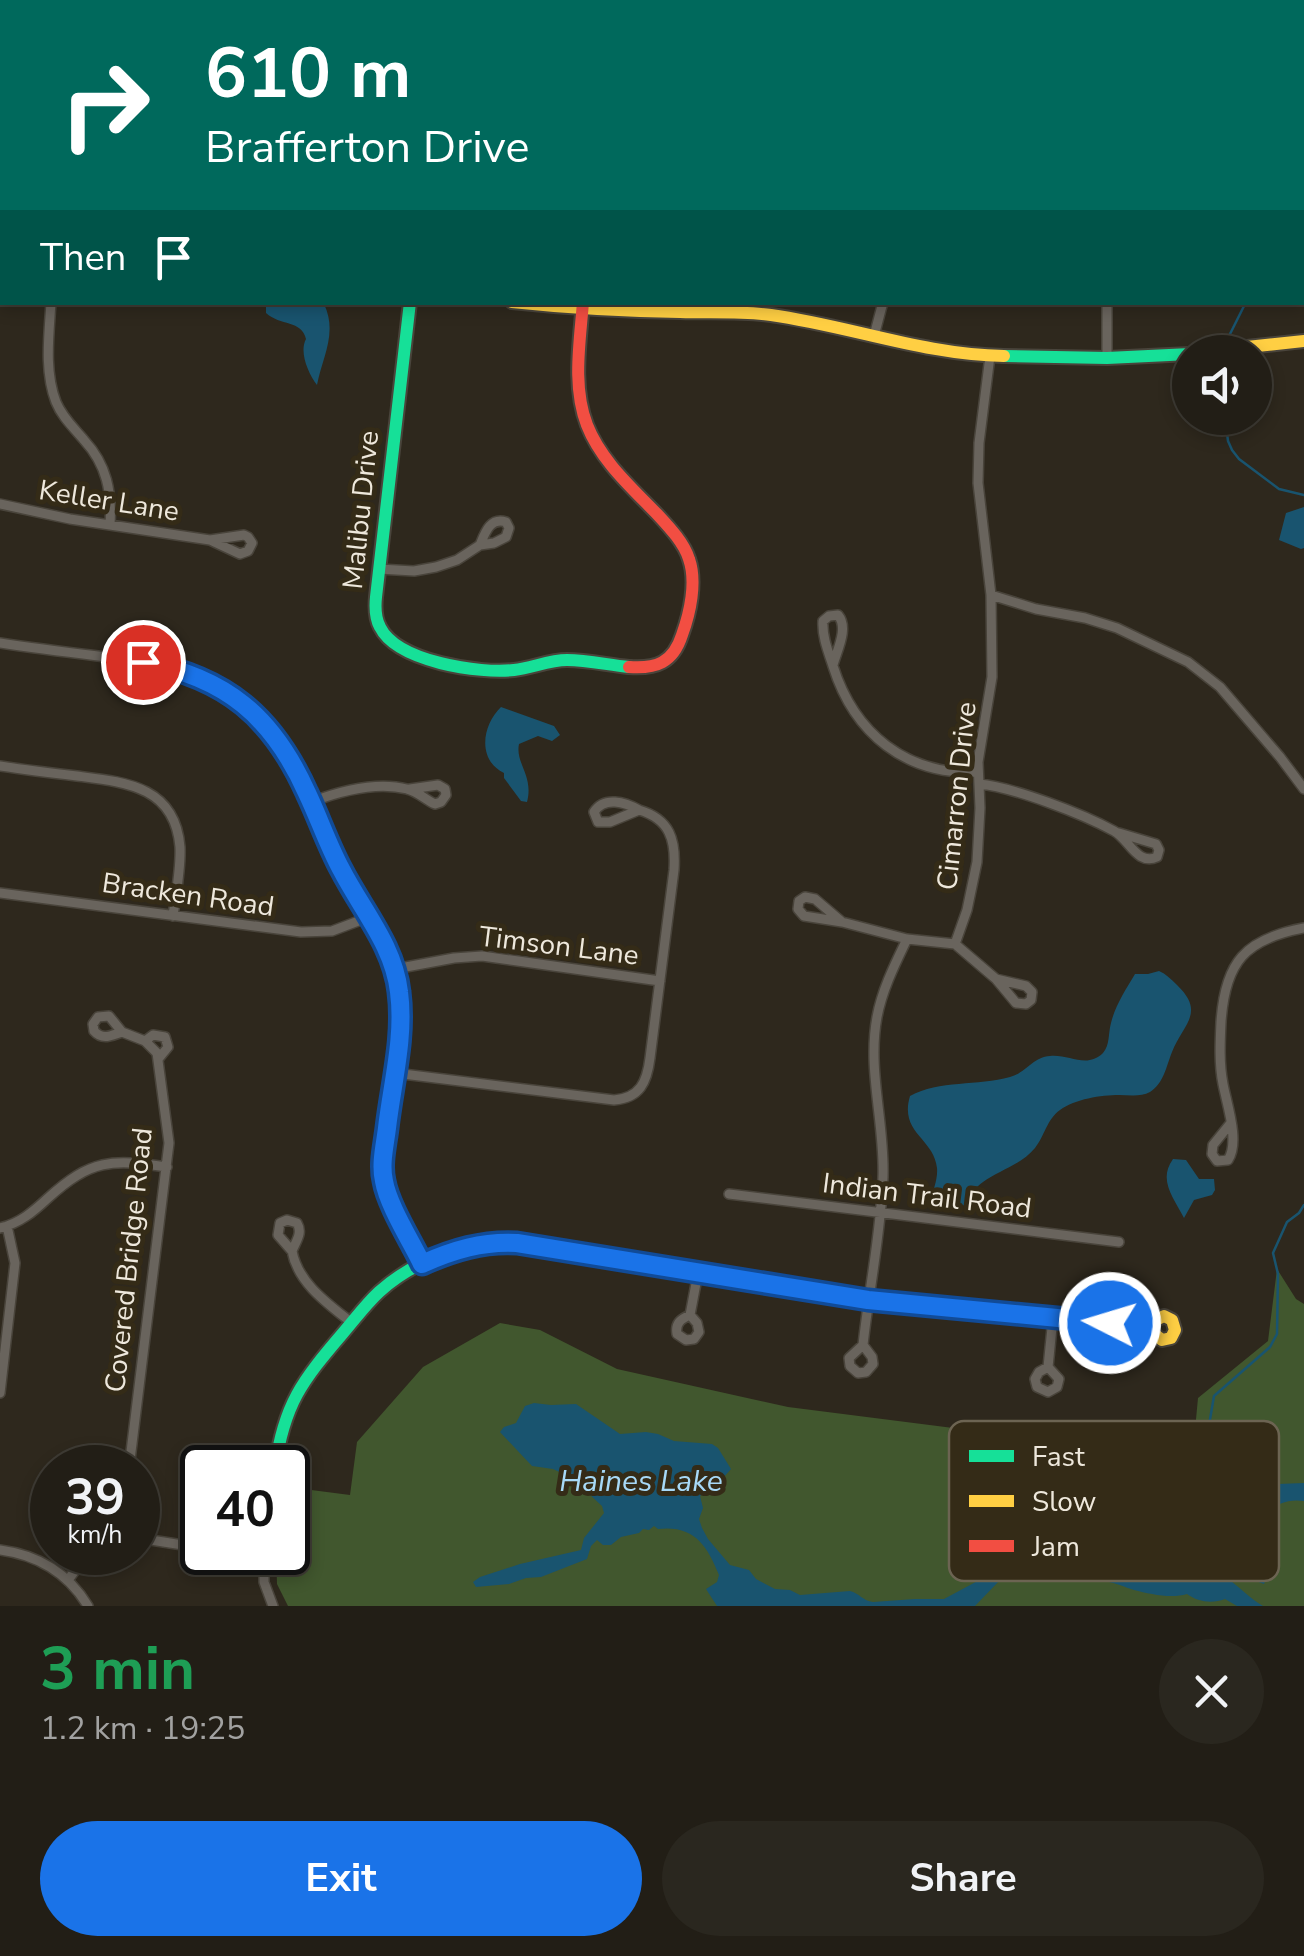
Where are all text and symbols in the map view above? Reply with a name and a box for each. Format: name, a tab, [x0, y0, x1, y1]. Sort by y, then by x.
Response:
text: 610 m	[205, 26, 411, 122]
icon: right	[40, 40, 170, 170]
text: Brafferton Drive	[205, 117, 529, 178]
icon: arrive	[146, 230, 201, 285]
text: Then	[40, 232, 126, 283]
map controls	[1172, 335, 1272, 435]
button: sound	[1172, 335, 1272, 435]
street label: Malibu Drive	[334, 429, 388, 591]
street label: Keller Lane	[36, 471, 182, 531]
pin	[101, 620, 186, 705]
icon: arrive	[116, 635, 171, 690]
street label: Cimarron Drive	[928, 700, 986, 892]
street label: Bracken Road	[99, 864, 277, 926]
street label: Timson Lane	[477, 917, 641, 975]
street label: Covered Bridge Road	[96, 1126, 162, 1394]
street label: Indian Trail Road	[820, 1164, 1034, 1228]
position arrow	[1058, 1271, 1162, 1375]
legend	[949, 1421, 1279, 1581]
text: Fast	[1032, 1438, 1085, 1476]
speed limit sign: 40	[180, 1445, 310, 1575]
water label: Haines Lake	[559, 1461, 723, 1502]
text: 39	[65, 1463, 125, 1532]
text: Slow	[1032, 1483, 1096, 1521]
text: km/h	[67, 1518, 123, 1552]
text: Jam	[1031, 1528, 1080, 1566]
text: 3 min	[40, 1628, 195, 1710]
button: close	[1159, 1639, 1264, 1744]
text: 1.2 km · 19:25	[40, 1707, 245, 1750]
button: Exit	[40, 1821, 642, 1936]
button: Share	[662, 1821, 1264, 1936]

